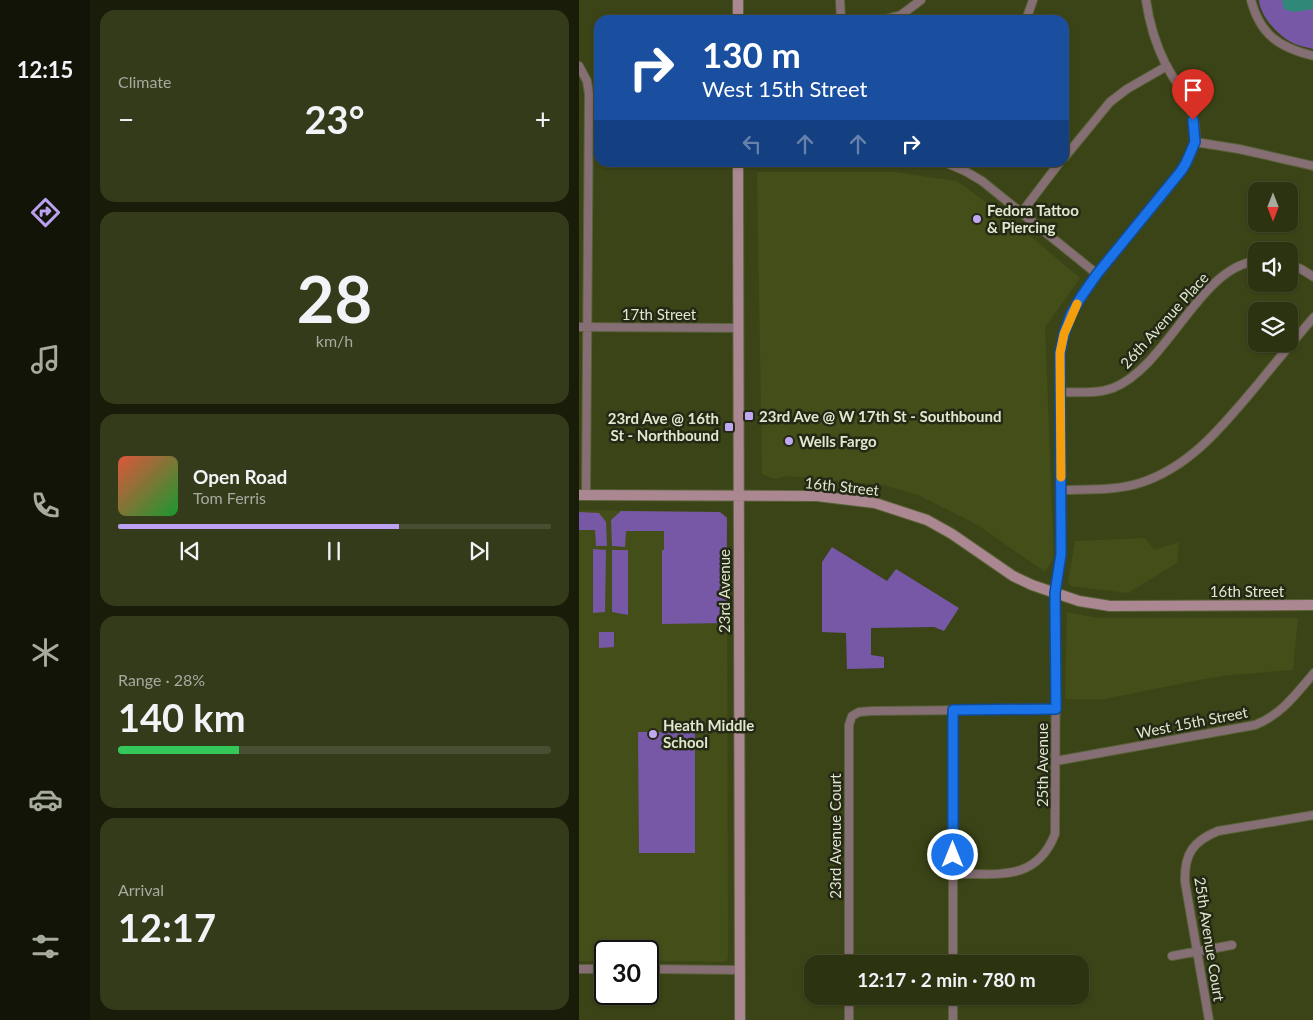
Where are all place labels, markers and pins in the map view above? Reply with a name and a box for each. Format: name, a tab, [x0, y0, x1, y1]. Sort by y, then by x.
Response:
pin	[1172, 69, 1214, 120]
place label: Fedora Tattoo & Piercing	[987, 201, 1079, 236]
marker: Fedora Tattoo & Piercing	[971, 213, 983, 225]
place label: 23rd Ave @ W 17th St - Southbound	[759, 407, 1001, 425]
place label: 23rd Ave @ 16th St - Northbound	[608, 409, 719, 444]
marker: 23rd Ave @ W 17th St - Southbound	[743, 410, 755, 422]
marker: 23rd Ave @ 16th St - Northbound	[723, 421, 735, 433]
place label: Wells Fargo	[799, 432, 877, 450]
marker: Wells Fargo	[783, 435, 795, 447]
place label: Heath Middle School	[663, 716, 754, 751]
marker: Heath Middle School	[647, 728, 659, 740]

